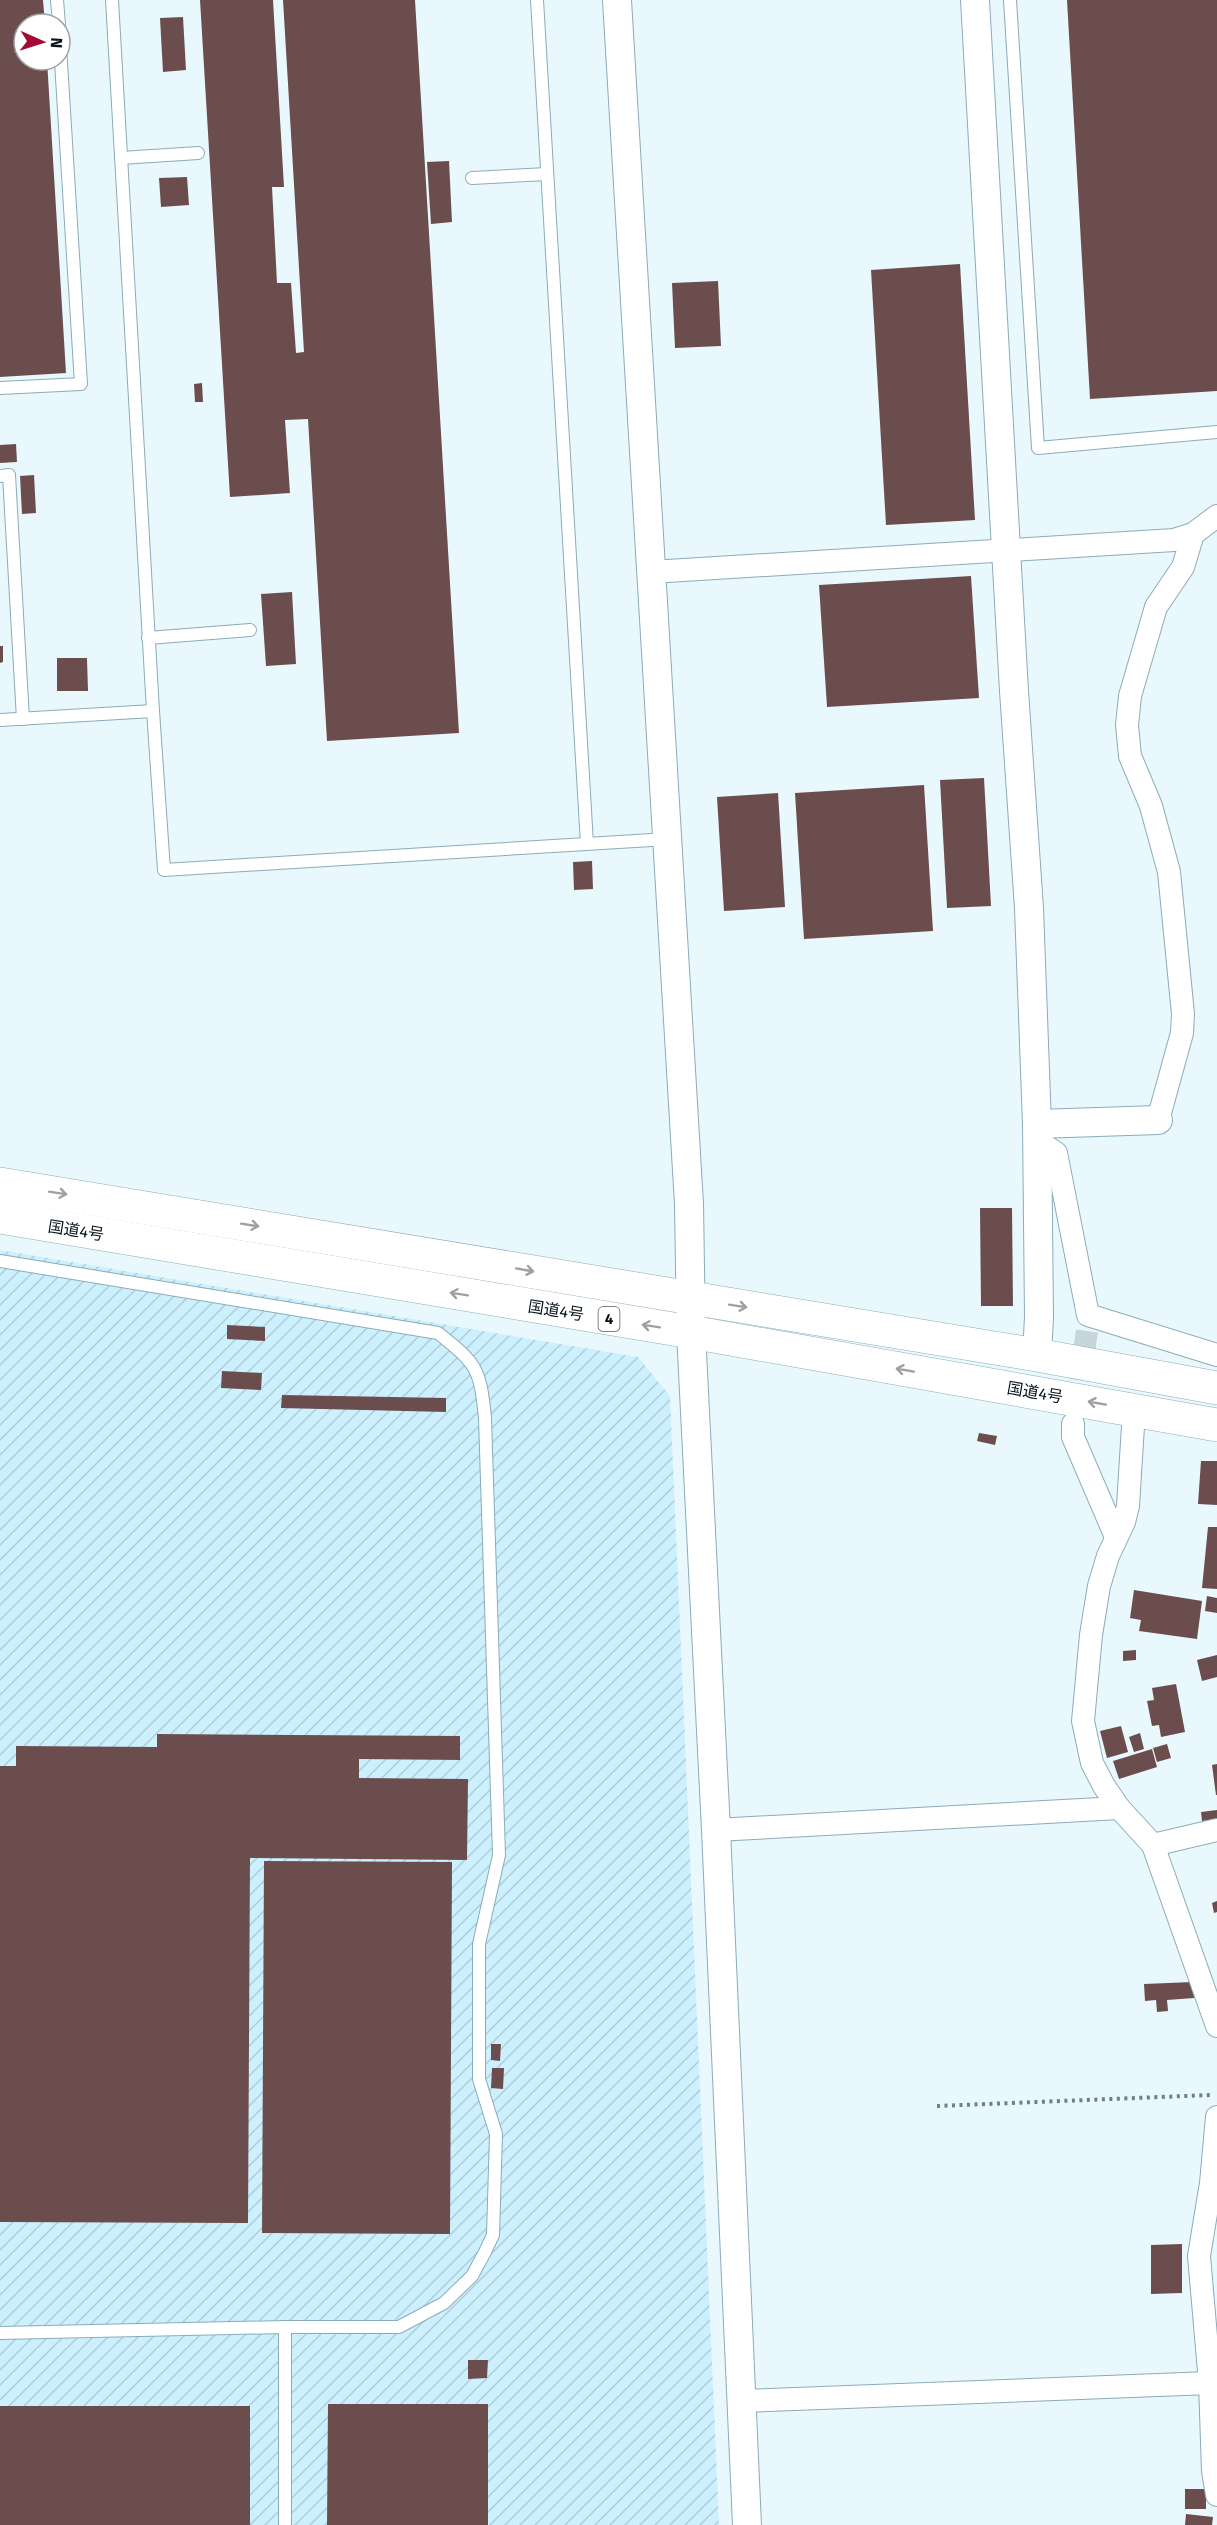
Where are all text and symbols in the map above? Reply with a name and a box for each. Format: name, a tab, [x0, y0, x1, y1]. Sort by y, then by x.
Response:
north arrow	[12, 12, 72, 72]
text: N	[47, 37, 66, 49]
one-way arrow	[47, 1188, 67, 1199]
street label: 国道4号	[47, 1217, 105, 1244]
one-way arrow	[240, 1219, 260, 1230]
one-way arrow	[515, 1265, 535, 1276]
one-way arrow	[449, 1288, 469, 1299]
street label: 国道4号	[527, 1297, 585, 1324]
one-way arrow	[728, 1300, 748, 1311]
road number: 4	[598, 1307, 620, 1331]
one-way arrow	[642, 1320, 662, 1331]
one-way arrow	[896, 1364, 916, 1375]
street label: 国道4号	[1005, 1378, 1064, 1407]
one-way arrow	[1088, 1397, 1108, 1408]

